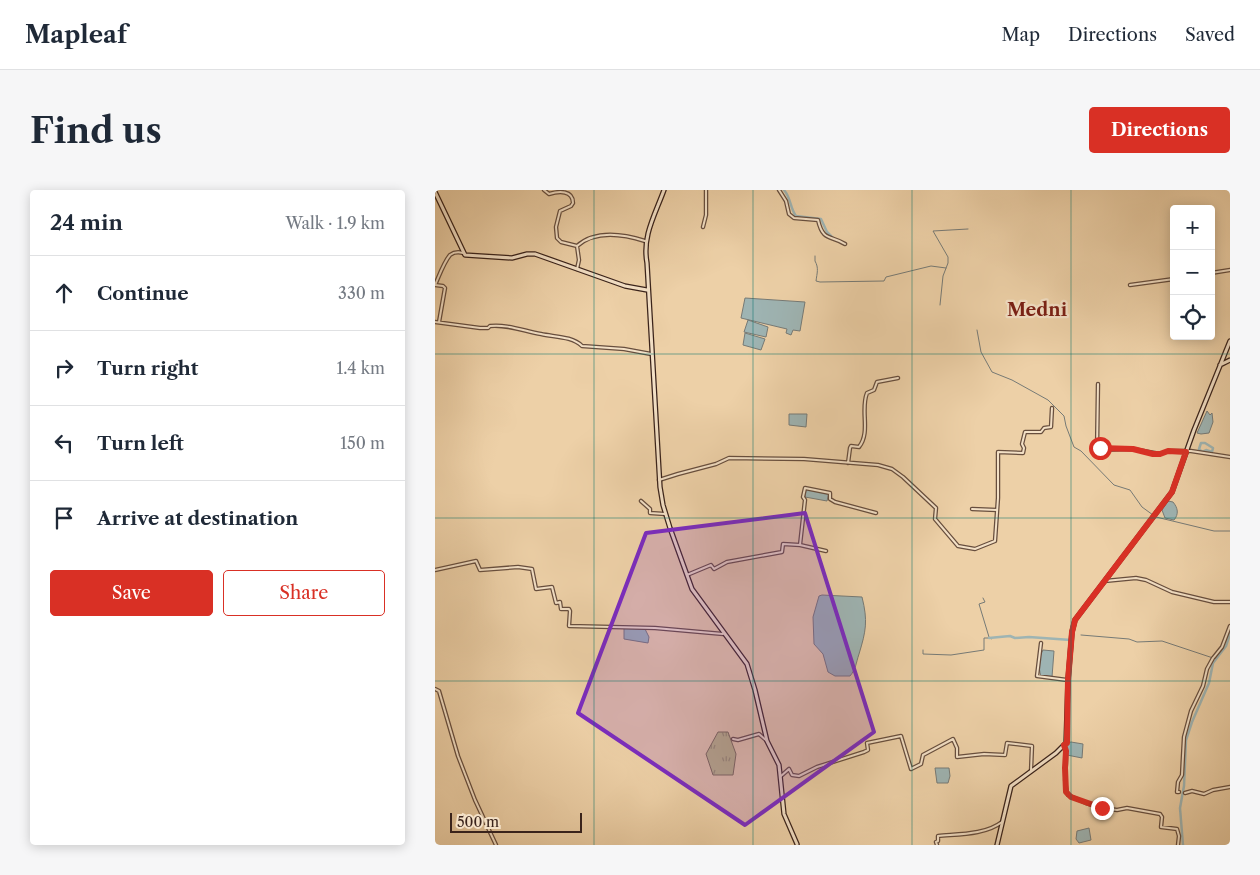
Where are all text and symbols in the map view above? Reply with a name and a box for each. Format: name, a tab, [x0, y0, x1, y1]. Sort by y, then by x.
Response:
text: Mapleaf	[25, 20, 127, 49]
text: Map	[1001, 24, 1040, 46]
text: Directions	[1068, 24, 1157, 46]
text: Saved	[1185, 24, 1235, 46]
button: Directions	[1089, 107, 1230, 153]
text: Find us	[30, 109, 162, 152]
map controls	[1170, 205, 1215, 340]
button: +	[1170, 205, 1215, 250]
text: 24 min	[50, 210, 123, 235]
text: Walk · 1.9 km	[286, 213, 385, 233]
button: −	[1170, 250, 1215, 295]
icon: ahead	[50, 279, 78, 307]
text: Continue	[97, 282, 189, 305]
text: 330 m	[338, 283, 385, 303]
button: locate	[1170, 295, 1215, 340]
district label: Medni	[1007, 299, 1068, 321]
icon: right	[50, 354, 78, 382]
text: Turn right	[97, 357, 198, 380]
text: 1.4 km	[336, 358, 385, 378]
icon: left	[50, 429, 78, 457]
text: Turn left	[97, 432, 184, 455]
text: 150 m	[340, 433, 385, 453]
route start	[1089, 437, 1112, 460]
icon: arrive	[50, 504, 78, 532]
text: Arrive at destination	[97, 507, 298, 530]
button: Save	[50, 570, 213, 616]
button: Share	[223, 570, 385, 616]
route end	[1091, 797, 1114, 820]
scale bar	[450, 810, 583, 833]
text: 500 m	[457, 813, 499, 831]

